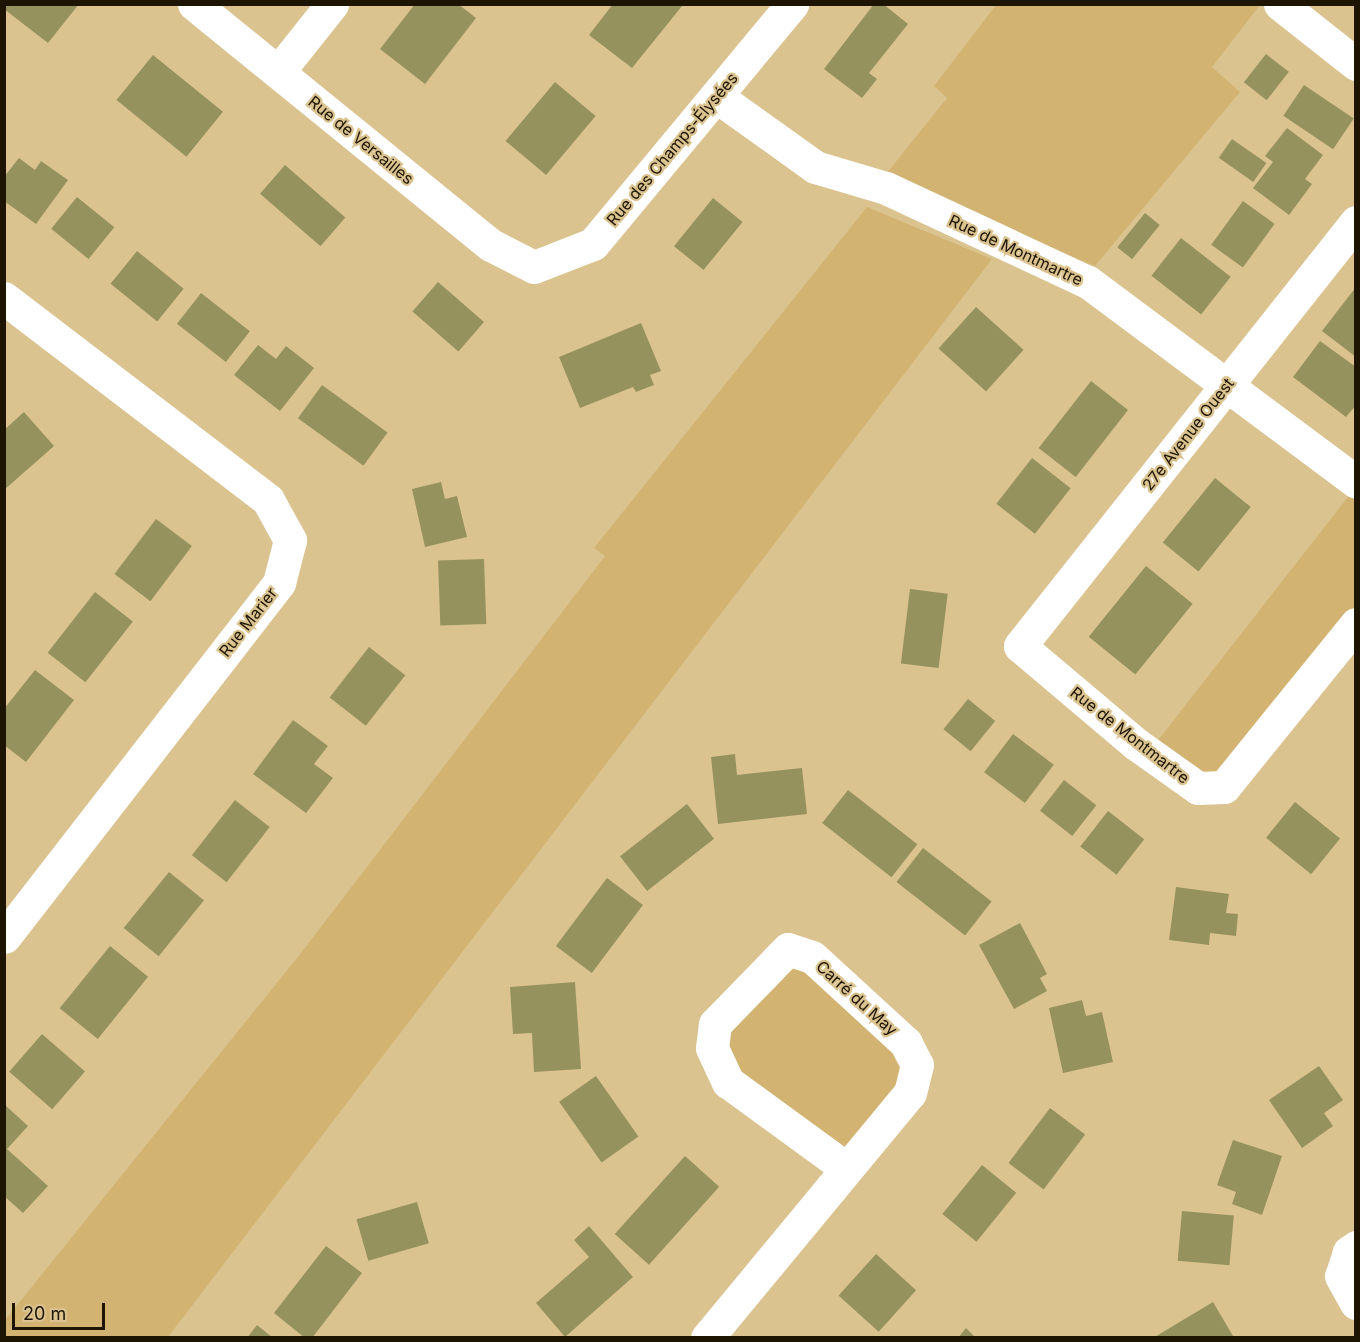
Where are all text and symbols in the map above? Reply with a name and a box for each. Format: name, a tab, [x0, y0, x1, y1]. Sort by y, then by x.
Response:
street label: Rue des Champs-Élysées	[602, 69, 742, 229]
street label: Rue de Versailles	[305, 92, 417, 188]
street label: Rue de Montmartre	[946, 211, 1086, 289]
street label: 27e Avenue Ouest	[1138, 374, 1238, 494]
street label: Rue Marier	[215, 584, 281, 660]
street label: Rue de Montmartre	[1067, 683, 1193, 787]
street label: Carré du May	[812, 957, 902, 1039]
scale bar	[15, 1291, 108, 1329]
text: 20 m	[23, 1303, 66, 1324]

